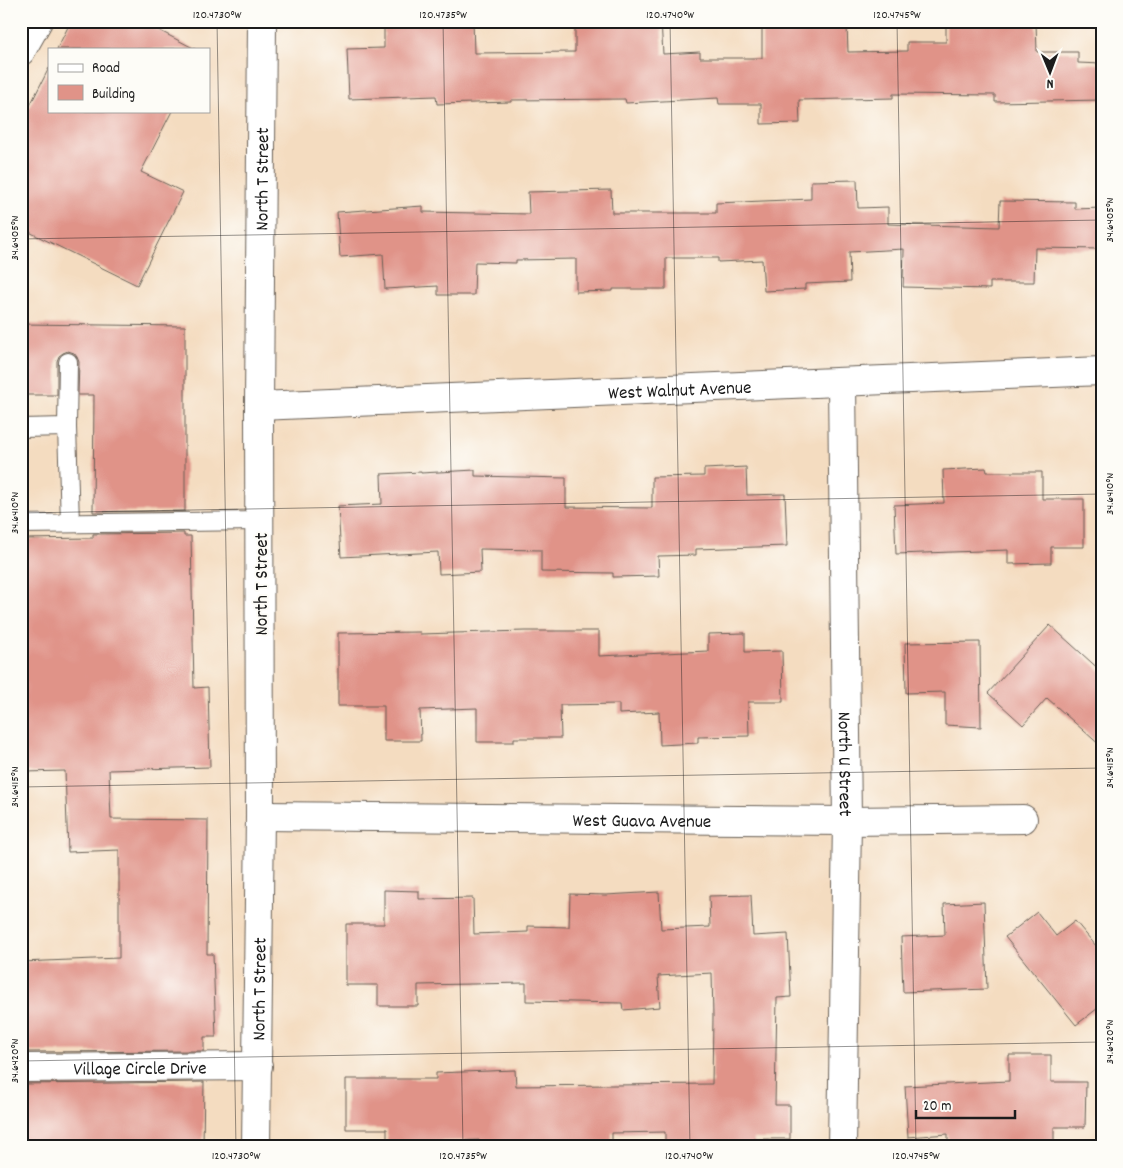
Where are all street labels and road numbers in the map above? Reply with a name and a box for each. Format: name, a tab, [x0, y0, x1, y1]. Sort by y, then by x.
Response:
street label: North T Street	[250, 127, 278, 231]
street label: West Walnut Avenue	[608, 376, 752, 408]
street label: North T Street	[250, 532, 277, 636]
street label: North U Street	[829, 711, 857, 817]
street label: West Guava Avenue	[573, 809, 711, 837]
street label: North T Street	[247, 937, 276, 1041]
street label: Village Circle Drive	[73, 1056, 207, 1085]

